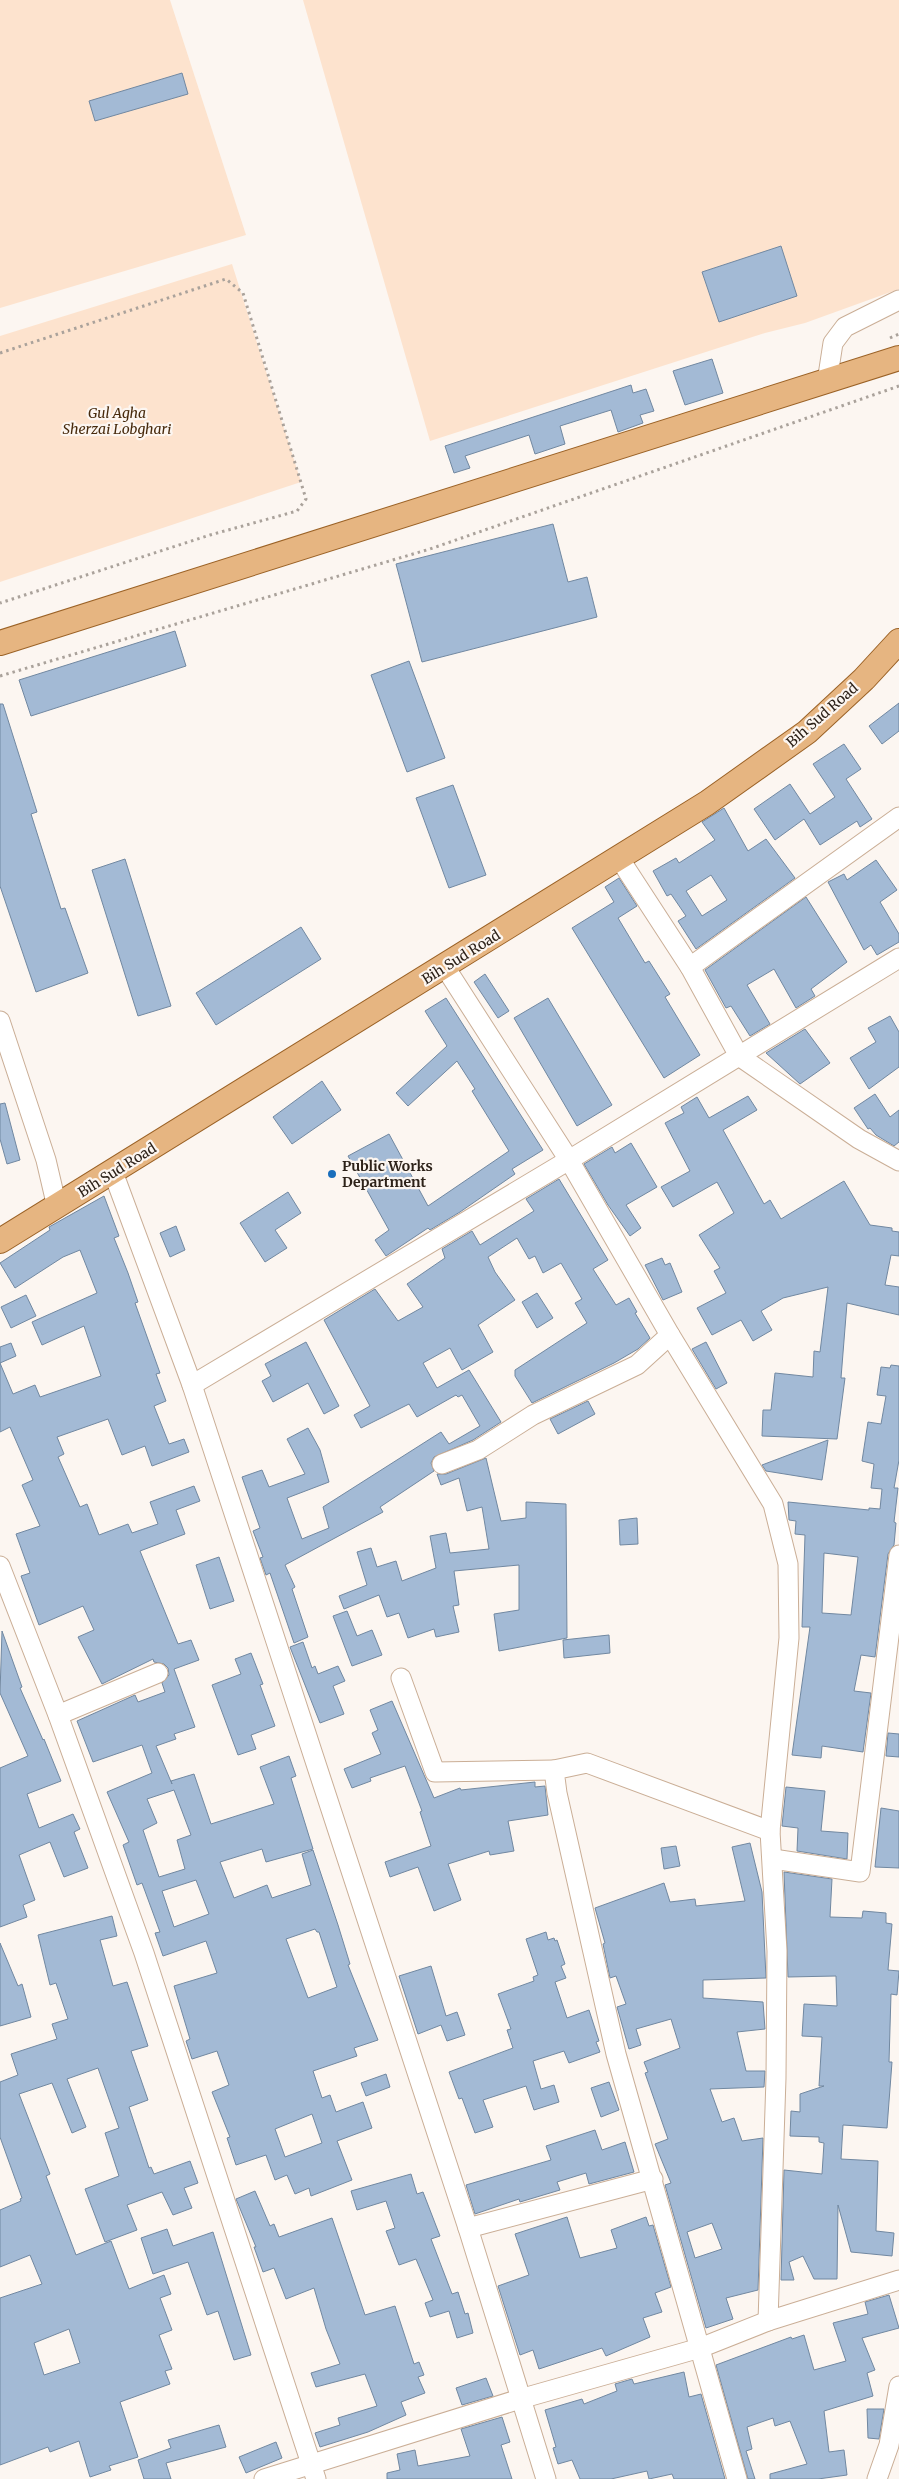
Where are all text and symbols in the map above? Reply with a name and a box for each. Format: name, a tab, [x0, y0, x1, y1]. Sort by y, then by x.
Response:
park label: Gul Agha Sherzai Lobghari	[63, 404, 171, 438]
street label: Bih Sud Road	[783, 679, 862, 751]
street label: Bih Sud Road	[419, 925, 504, 988]
street label: Bih Sud Road	[75, 1138, 160, 1201]
place label: Public Works Department	[342, 1157, 433, 1191]
marker: Public Works Department	[326, 1168, 338, 1180]

